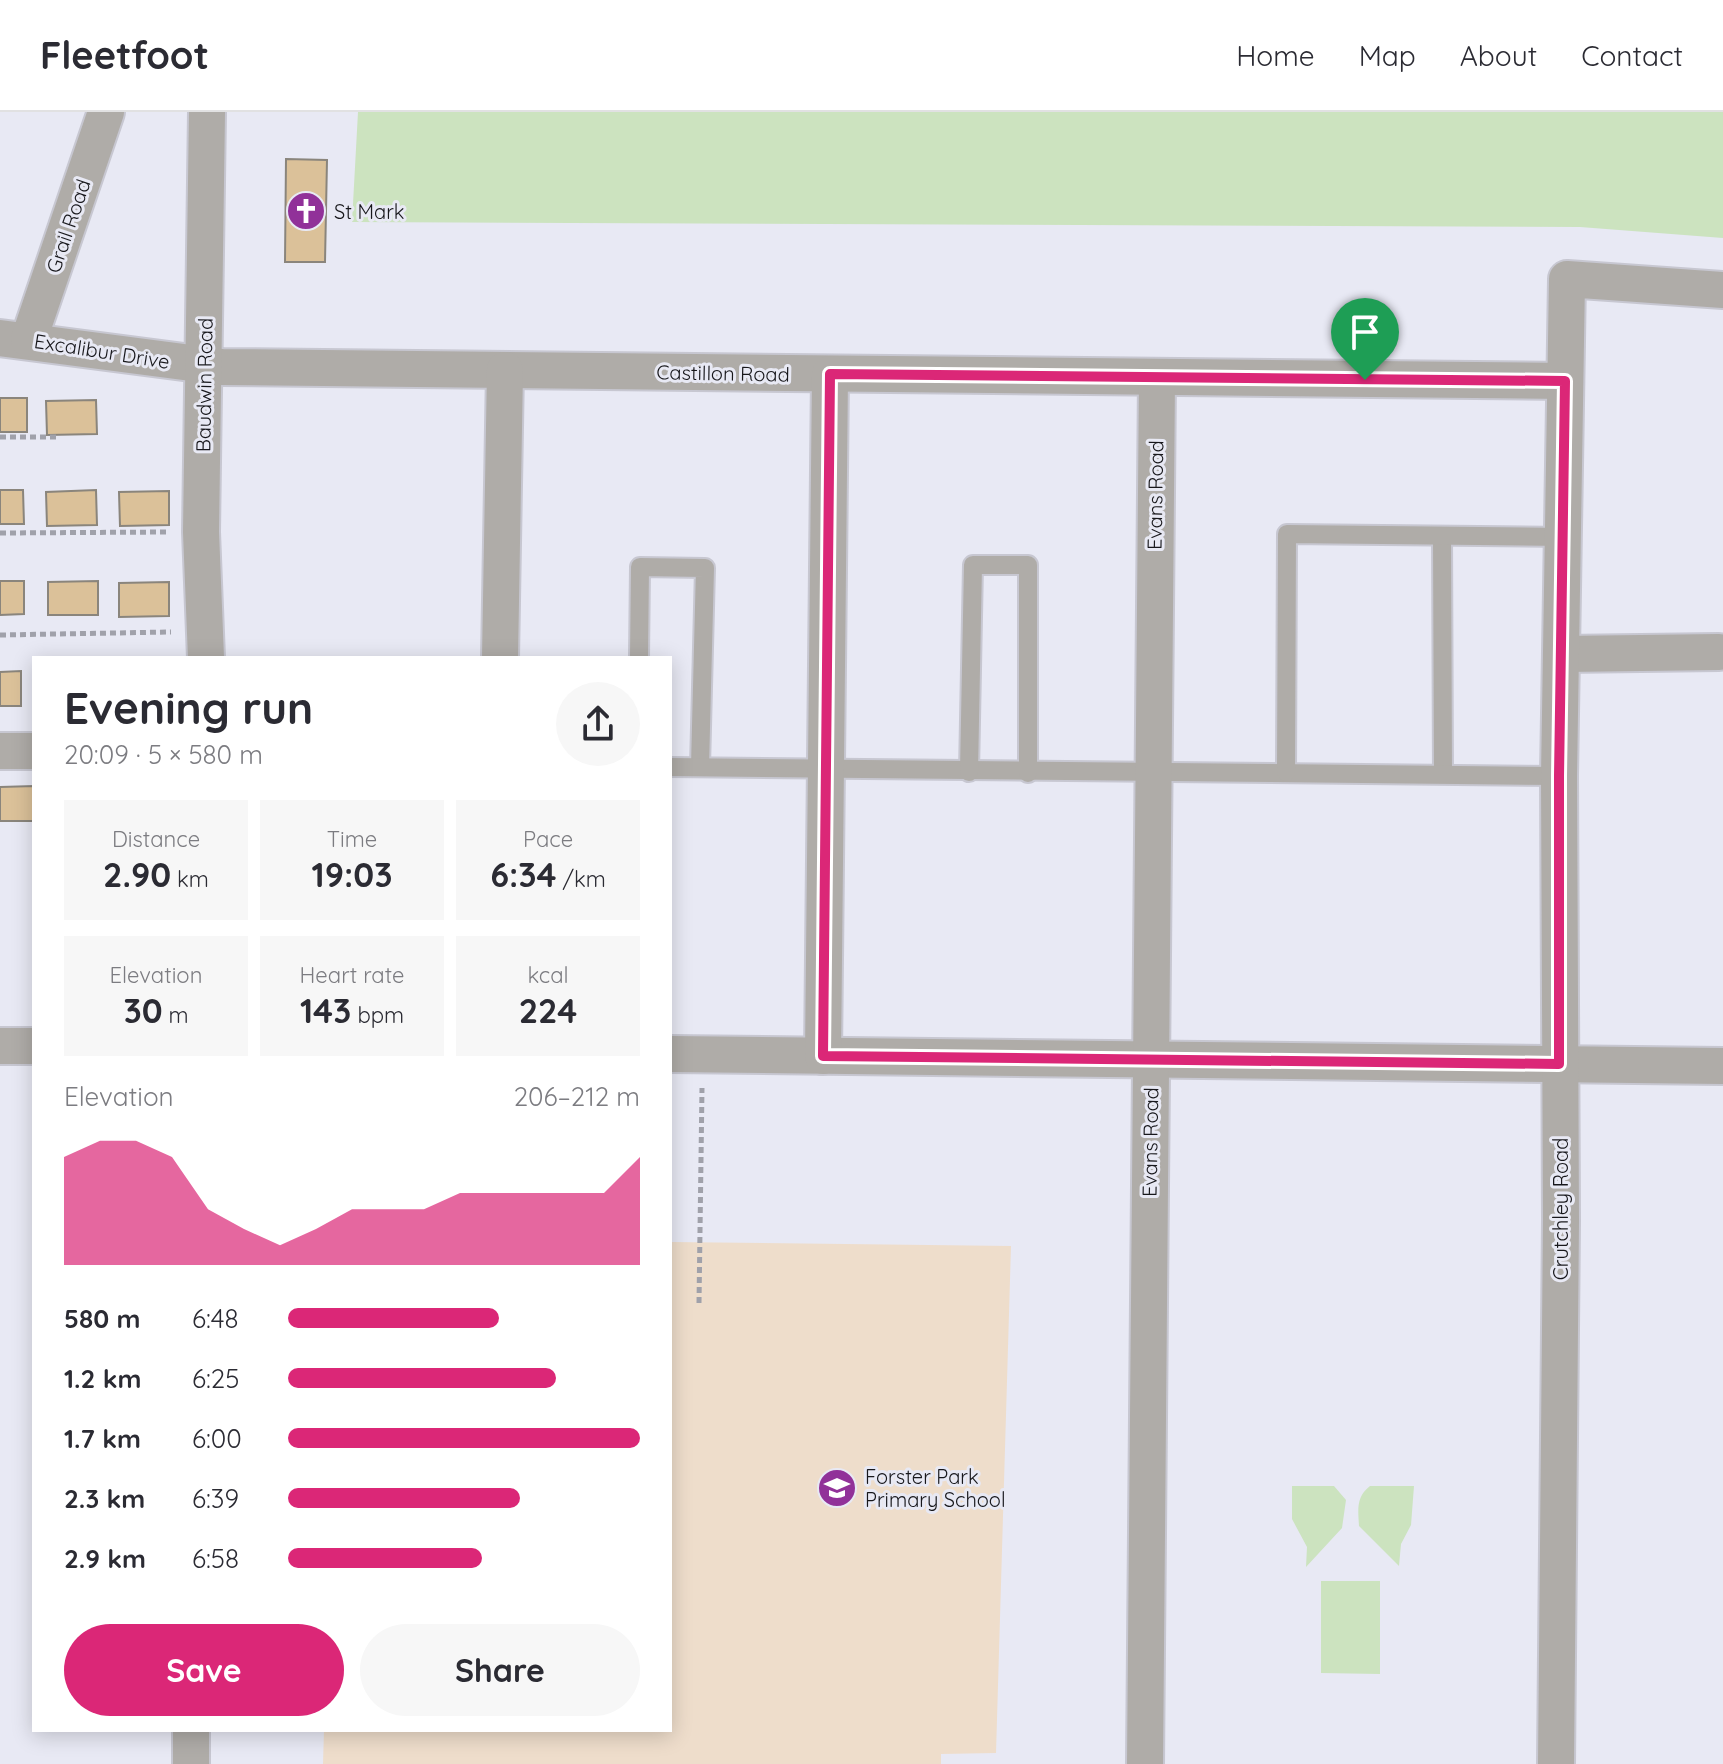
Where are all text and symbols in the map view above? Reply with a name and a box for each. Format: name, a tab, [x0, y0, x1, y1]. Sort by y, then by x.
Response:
text: Fleetfoot	[40, 31, 209, 79]
text: Home	[1236, 38, 1315, 73]
text: Map	[1359, 38, 1416, 73]
text: About	[1460, 38, 1537, 73]
text: Contact	[1581, 38, 1683, 73]
street label: Grail Road	[40, 176, 96, 276]
church icon: St Mark	[285, 190, 327, 232]
place label: St Mark	[334, 199, 405, 224]
pin	[1331, 298, 1399, 380]
icon: arrive	[1343, 310, 1387, 354]
street label: Baudwin Road	[190, 318, 218, 452]
street label: Excalibur Drive	[32, 328, 172, 374]
street label: Castillon Road	[656, 359, 790, 387]
street label: Evans Road	[1142, 440, 1168, 550]
text: Evening run	[64, 680, 313, 735]
button: share	[556, 682, 640, 766]
text: 20:09 · 5 × 580 m	[64, 738, 263, 771]
text: Distance	[112, 825, 200, 853]
text: Time	[327, 825, 377, 853]
text: Pace	[523, 825, 573, 853]
text: 2.90	[103, 853, 171, 896]
text: 19:03	[312, 853, 392, 896]
text: 6:34	[490, 853, 557, 896]
text: km	[171, 865, 209, 893]
text: /km	[557, 865, 606, 893]
text: Elevation	[110, 961, 202, 989]
text: Heart rate	[300, 961, 404, 989]
text: kcal	[527, 961, 569, 989]
text: 30	[123, 989, 163, 1032]
text: 143	[300, 989, 351, 1032]
text: 224	[519, 989, 577, 1032]
text: m	[163, 1001, 189, 1029]
text: bpm	[351, 1001, 404, 1029]
text: Elevation	[64, 1080, 174, 1113]
text: 206–212 m	[514, 1080, 640, 1113]
street label: Evans Road	[1137, 1087, 1163, 1197]
street label: Crutchley Road	[1548, 1138, 1573, 1280]
text: 580 m	[64, 1302, 140, 1335]
text: 6:48	[192, 1302, 239, 1335]
text: 1.2 km	[64, 1362, 141, 1395]
text: 6:25	[192, 1362, 239, 1395]
text: 1.7 km	[64, 1422, 141, 1455]
text: 6:00	[192, 1422, 242, 1455]
place label: Forster Park Primary School	[865, 1464, 1006, 1512]
school or university icon: Forster Park Primary School	[816, 1467, 858, 1509]
text: 2.3 km	[64, 1482, 145, 1515]
text: 6:39	[192, 1482, 239, 1515]
text: 2.9 km	[64, 1542, 146, 1575]
text: 6:58	[192, 1542, 239, 1575]
button: Save	[64, 1624, 344, 1716]
button: Share	[360, 1624, 640, 1716]

